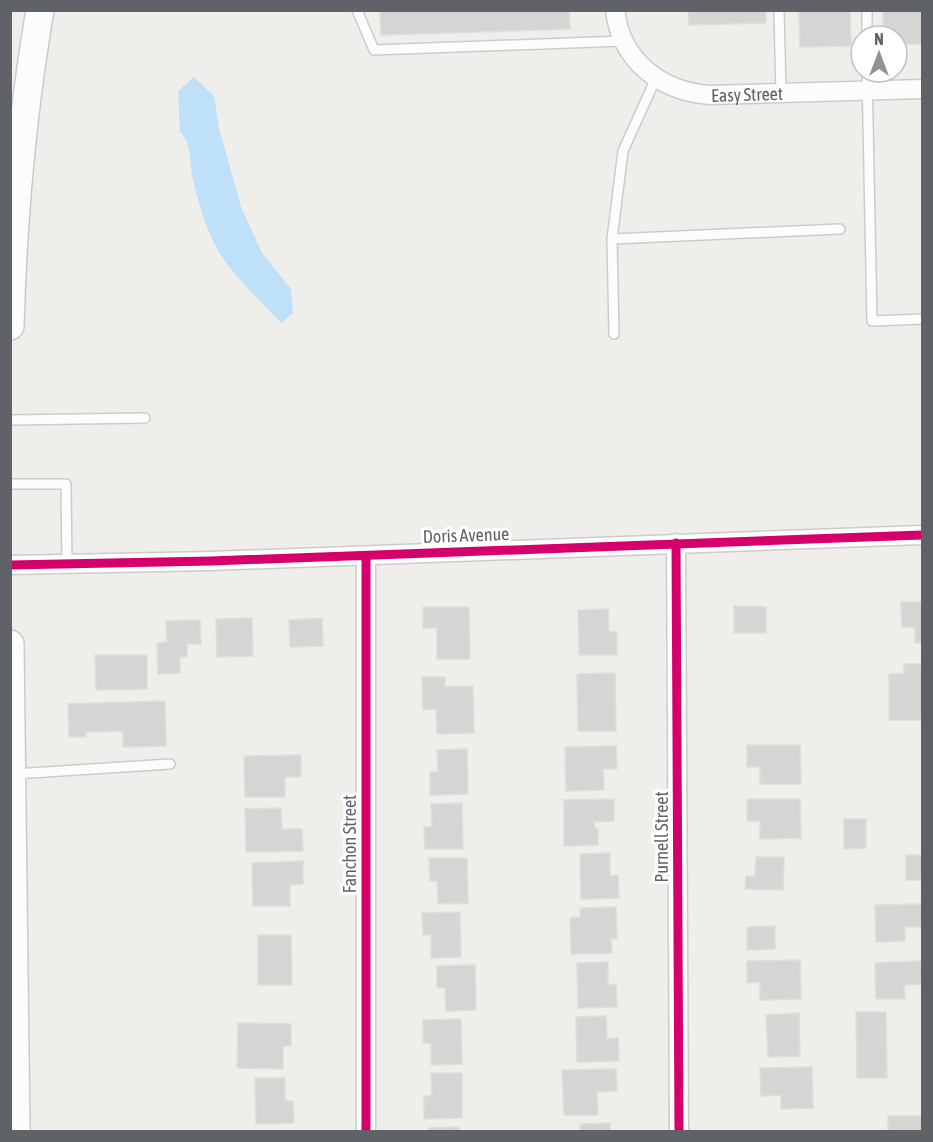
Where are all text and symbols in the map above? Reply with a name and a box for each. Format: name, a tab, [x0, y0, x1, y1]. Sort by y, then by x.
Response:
north arrow	[849, 24, 909, 84]
text: N	[874, 30, 884, 48]
street label: Easy Street	[711, 82, 783, 105]
street label: Doris Avenue	[422, 523, 510, 547]
street label: Purnell Street	[651, 791, 672, 883]
street label: Fanchon Street	[339, 795, 360, 893]

